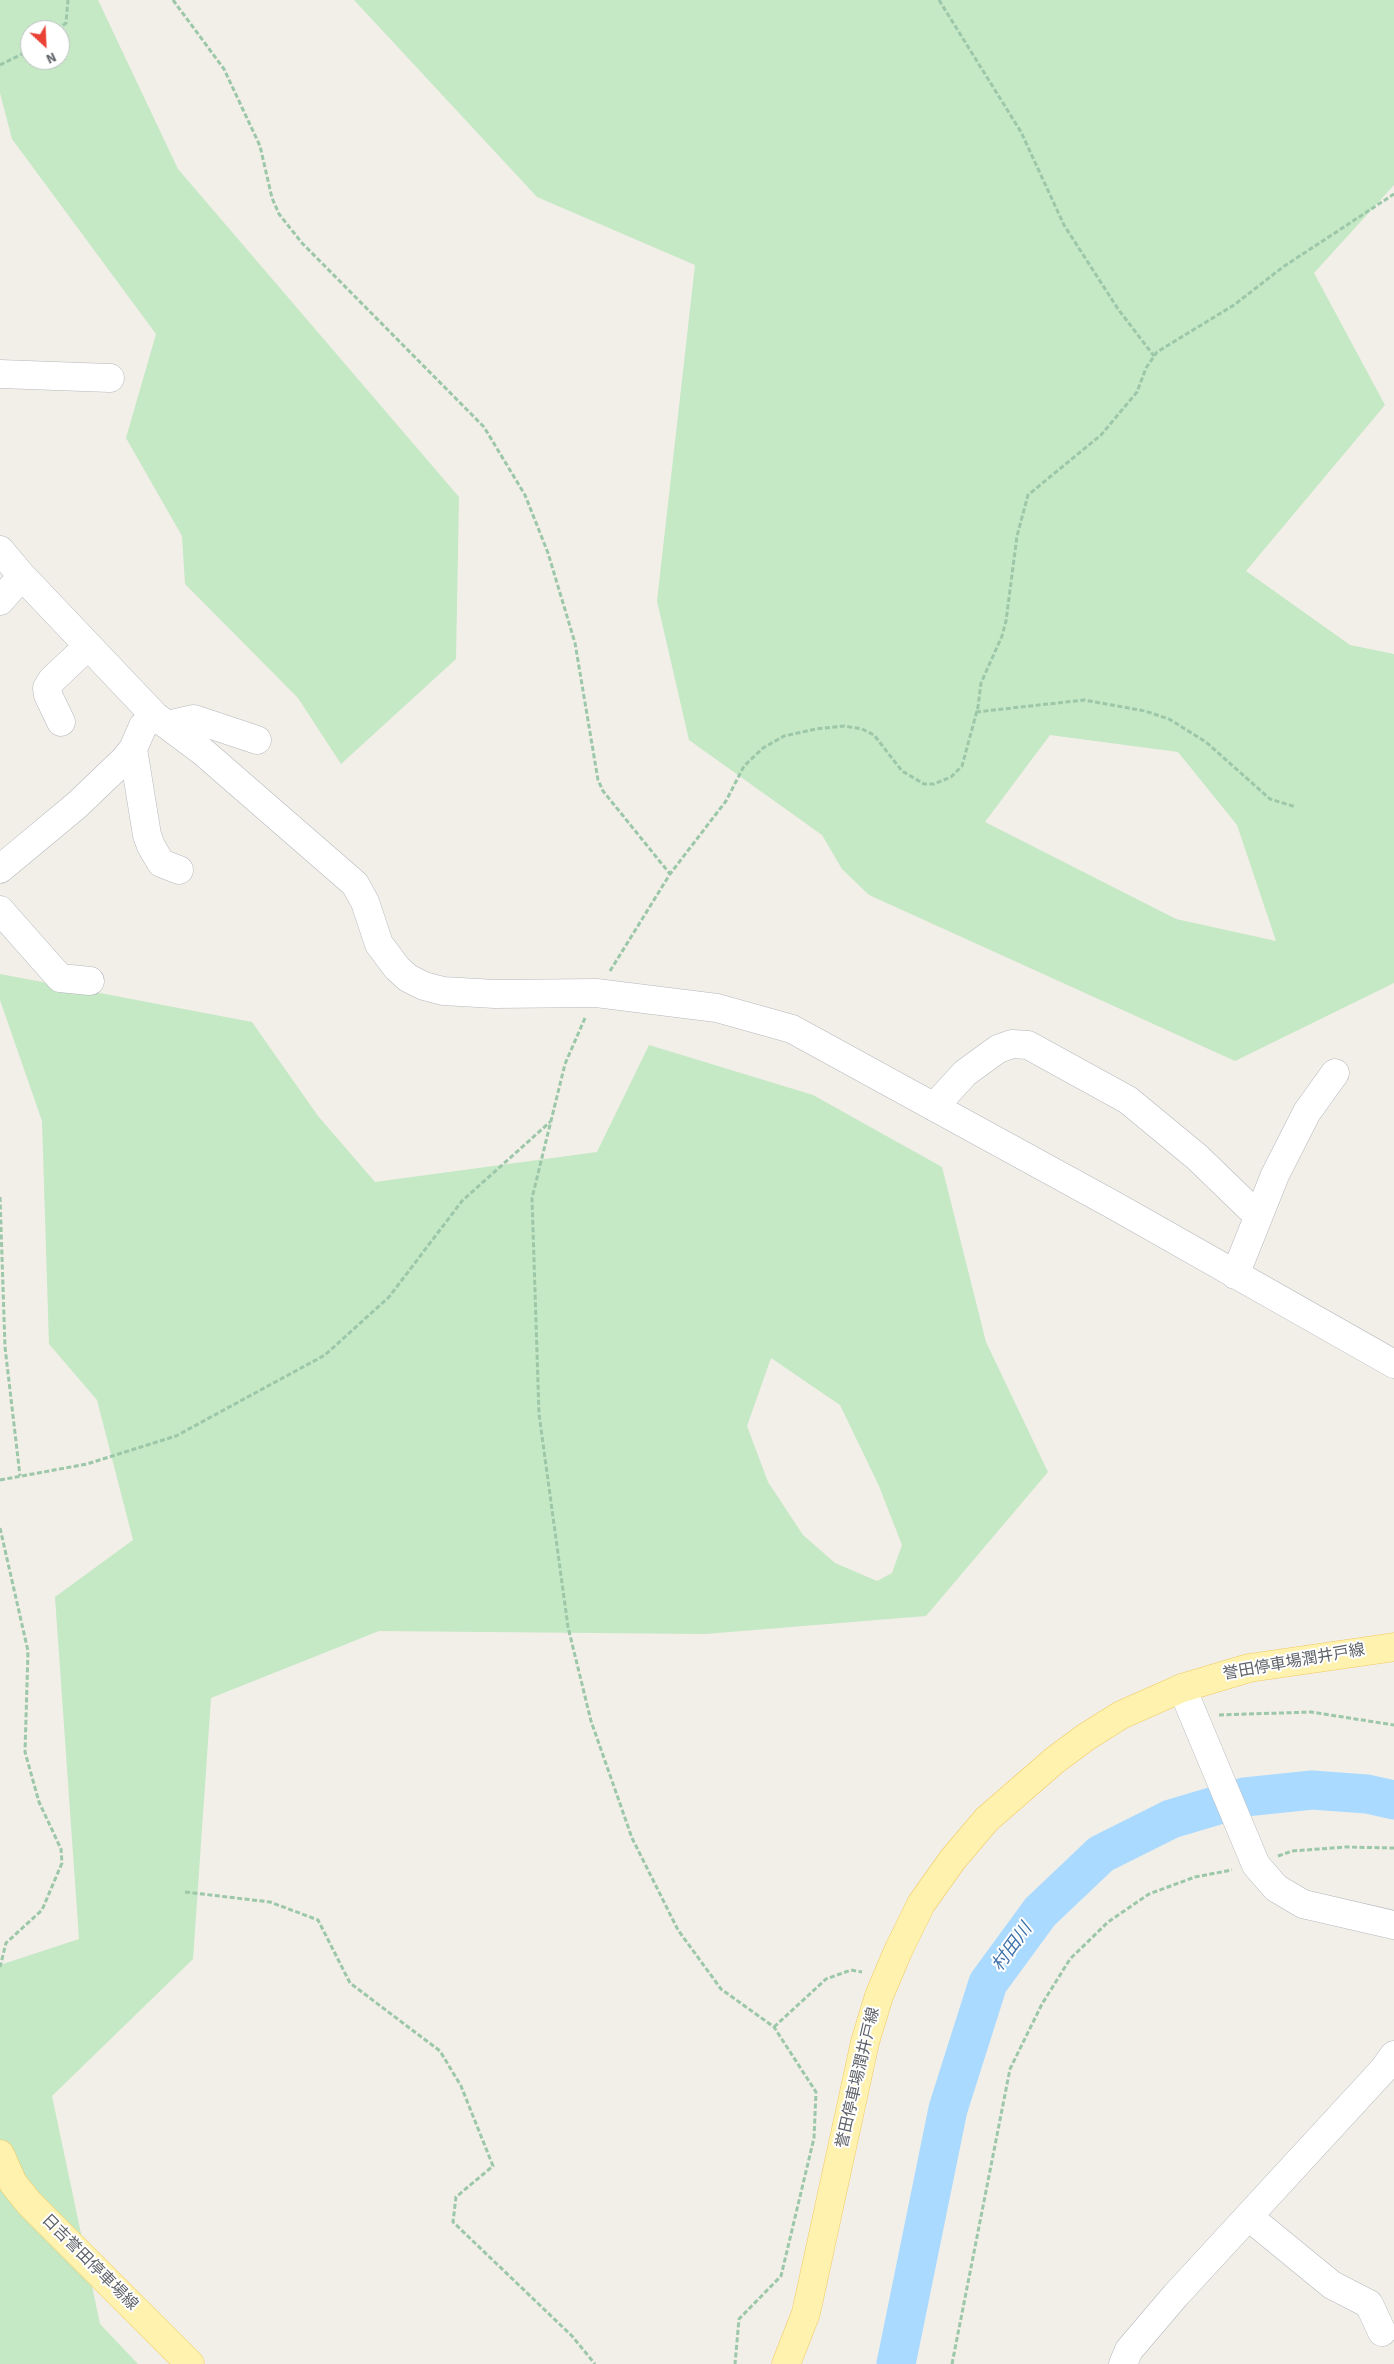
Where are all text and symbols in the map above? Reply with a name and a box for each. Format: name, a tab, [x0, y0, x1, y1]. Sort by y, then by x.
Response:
north arrow	[20, 20, 70, 70]
text: N	[42, 47, 59, 69]
street label: 誉田停車場潤井戸線	[1221, 1641, 1367, 1685]
water label: 村田川	[988, 1920, 1038, 1976]
street label: 誉田停車場潤井戸線	[833, 2006, 885, 2150]
street label: 日吉誉田停車場線	[37, 2211, 141, 2315]

